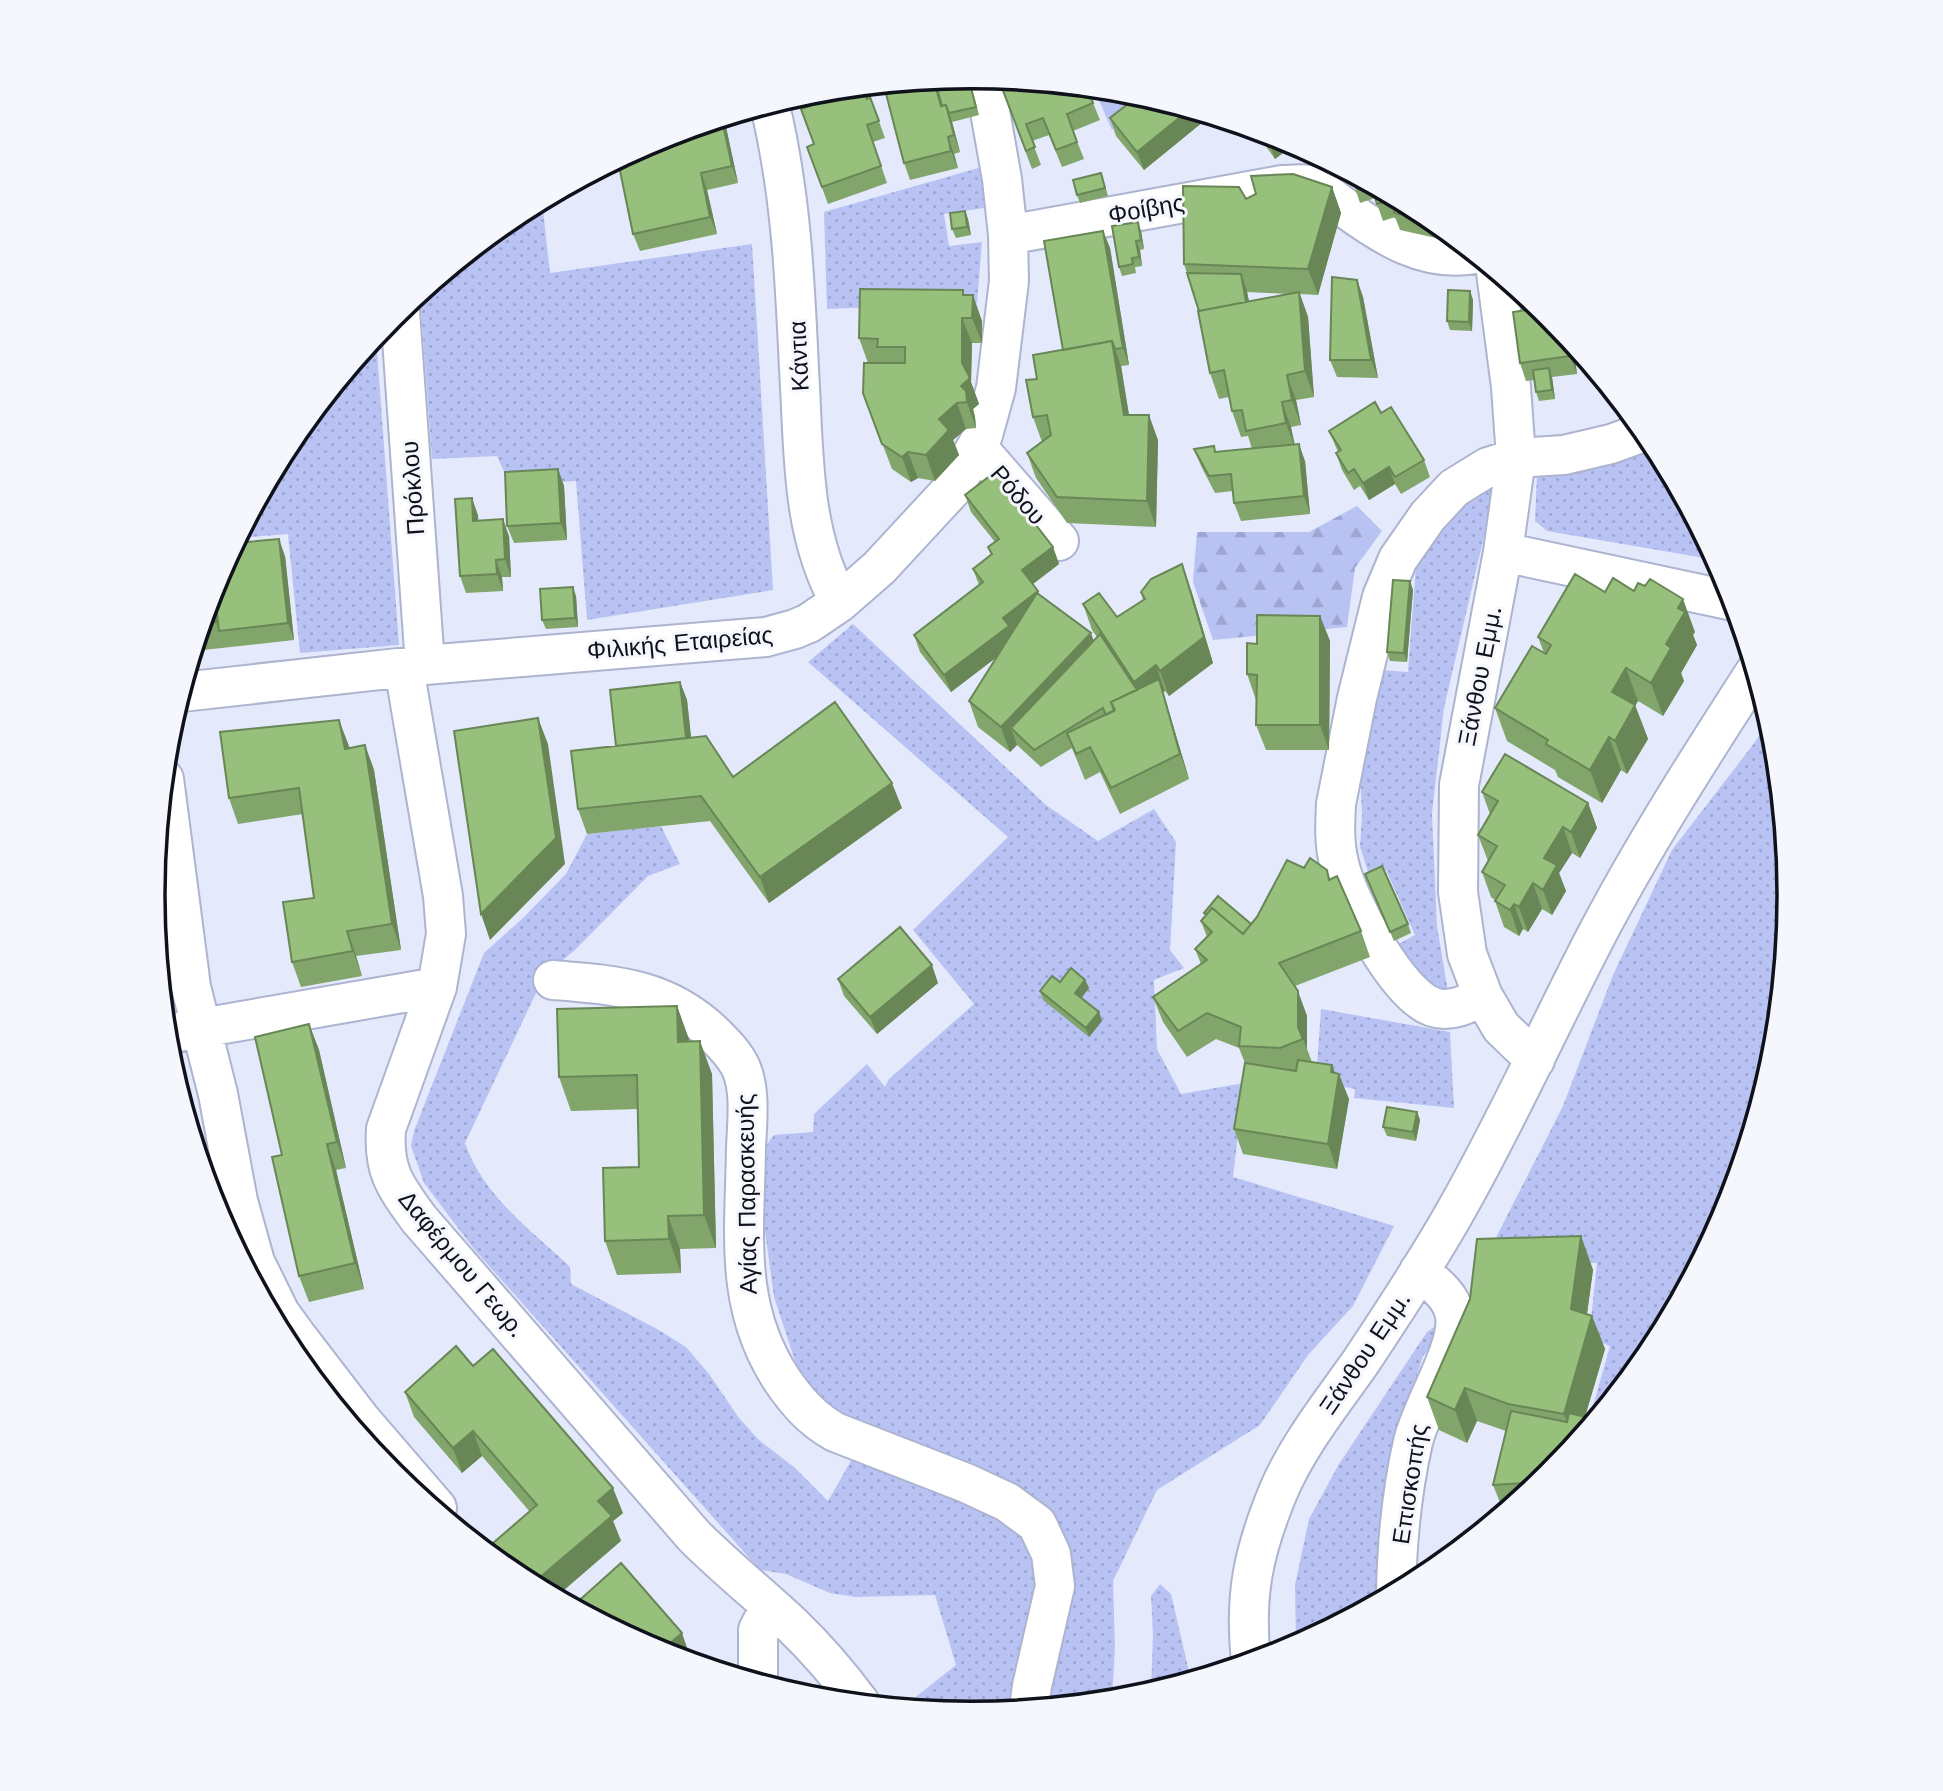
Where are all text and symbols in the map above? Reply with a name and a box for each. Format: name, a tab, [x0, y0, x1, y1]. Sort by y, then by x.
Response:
street label: Φοίβης	[1106, 189, 1186, 229]
street label: Κάντια	[783, 320, 815, 392]
street label: Πρόκλου	[396, 440, 430, 536]
street label: Ρόδου	[985, 460, 1051, 530]
street label: Ξάνθου Εμμ.	[1453, 604, 1507, 748]
street label: Φιλικής Εταιρείας	[586, 621, 774, 665]
street label: Αγίας Παρασκευής	[731, 1093, 763, 1295]
street label: Δαφέρμου Γεωρ.	[393, 1185, 531, 1343]
street label: Ξάνθου Εμμ.	[1314, 1286, 1416, 1420]
street label: Επισκοπής	[1387, 1422, 1433, 1546]

